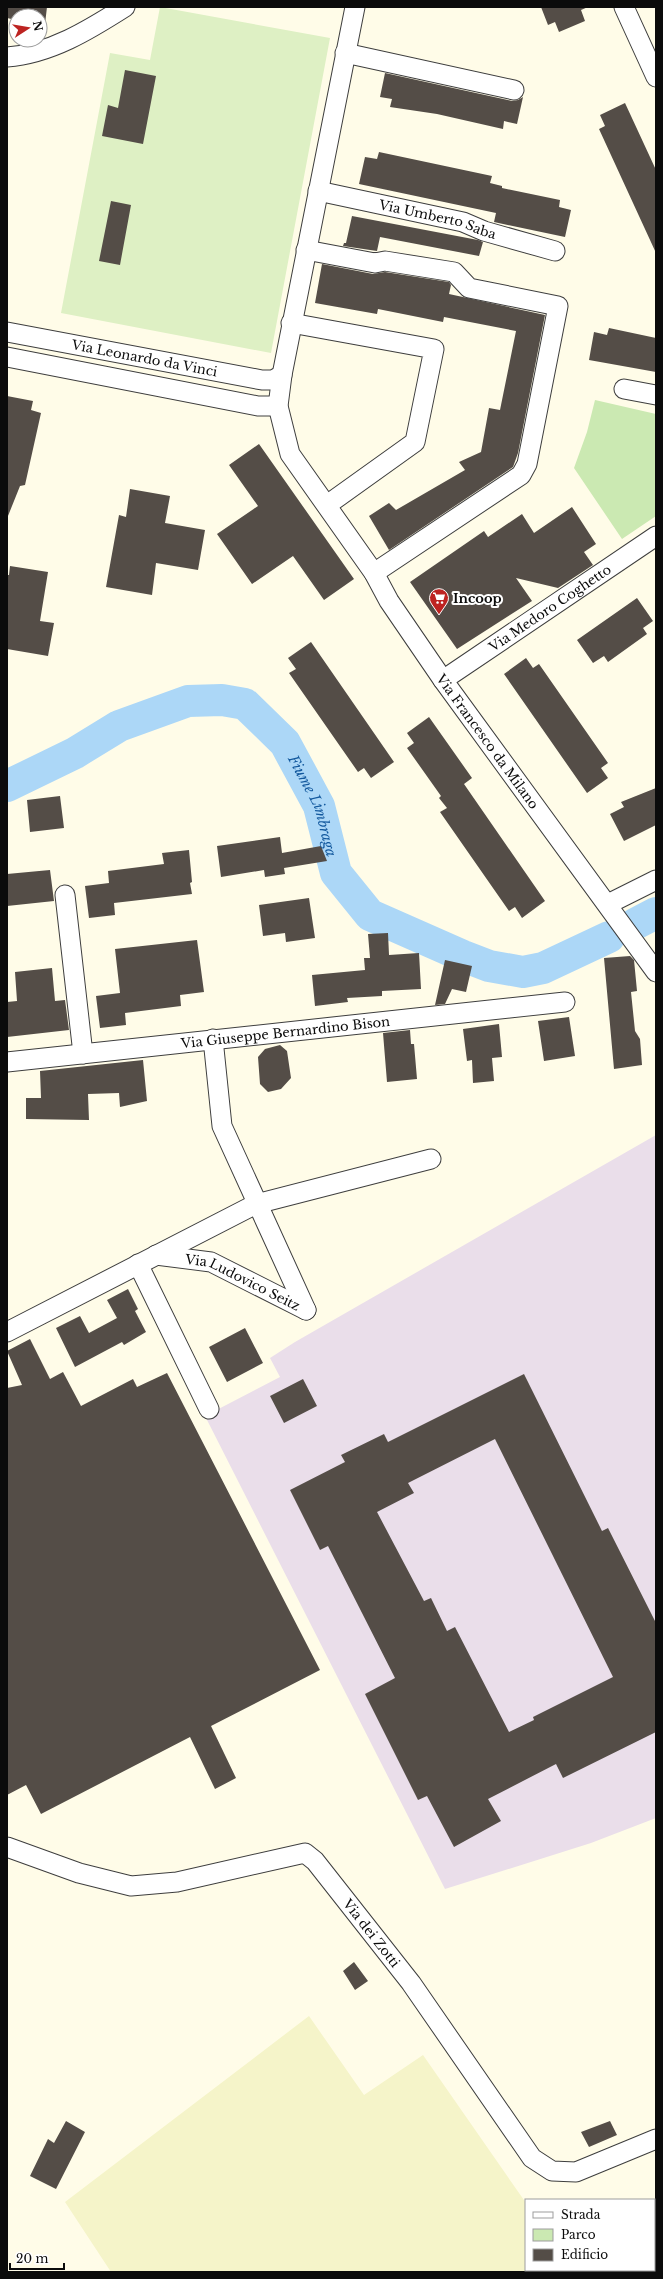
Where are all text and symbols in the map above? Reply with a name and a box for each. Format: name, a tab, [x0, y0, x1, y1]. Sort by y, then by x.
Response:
north arrow	[8, 8, 48, 48]
text: N	[30, 19, 46, 33]
street label: Via Umberto Saba	[377, 196, 499, 243]
street label: Via Leonardo da Vinci	[69, 336, 219, 380]
street label: Via Medoro Coghetto	[485, 560, 614, 656]
supermarket icon: Incoop	[428, 587, 450, 615]
place label: Incoop	[453, 590, 502, 607]
street label: Via Francesco da Milano	[432, 670, 543, 812]
water label: Fiume Limbraga	[284, 751, 341, 859]
street label: Via Giuseppe Bernardino Bison	[179, 1012, 391, 1052]
street label: Via Ludovico Seitz	[183, 1250, 303, 1314]
street label: Via dei Zotti	[339, 1895, 404, 1971]
legend	[525, 2199, 655, 2271]
text: Strada	[561, 2207, 601, 2222]
text: Parco	[561, 2227, 596, 2242]
scale bar	[10, 2245, 64, 2271]
text: Edificio	[561, 2247, 608, 2262]
text: 20 m	[16, 2251, 48, 2266]

